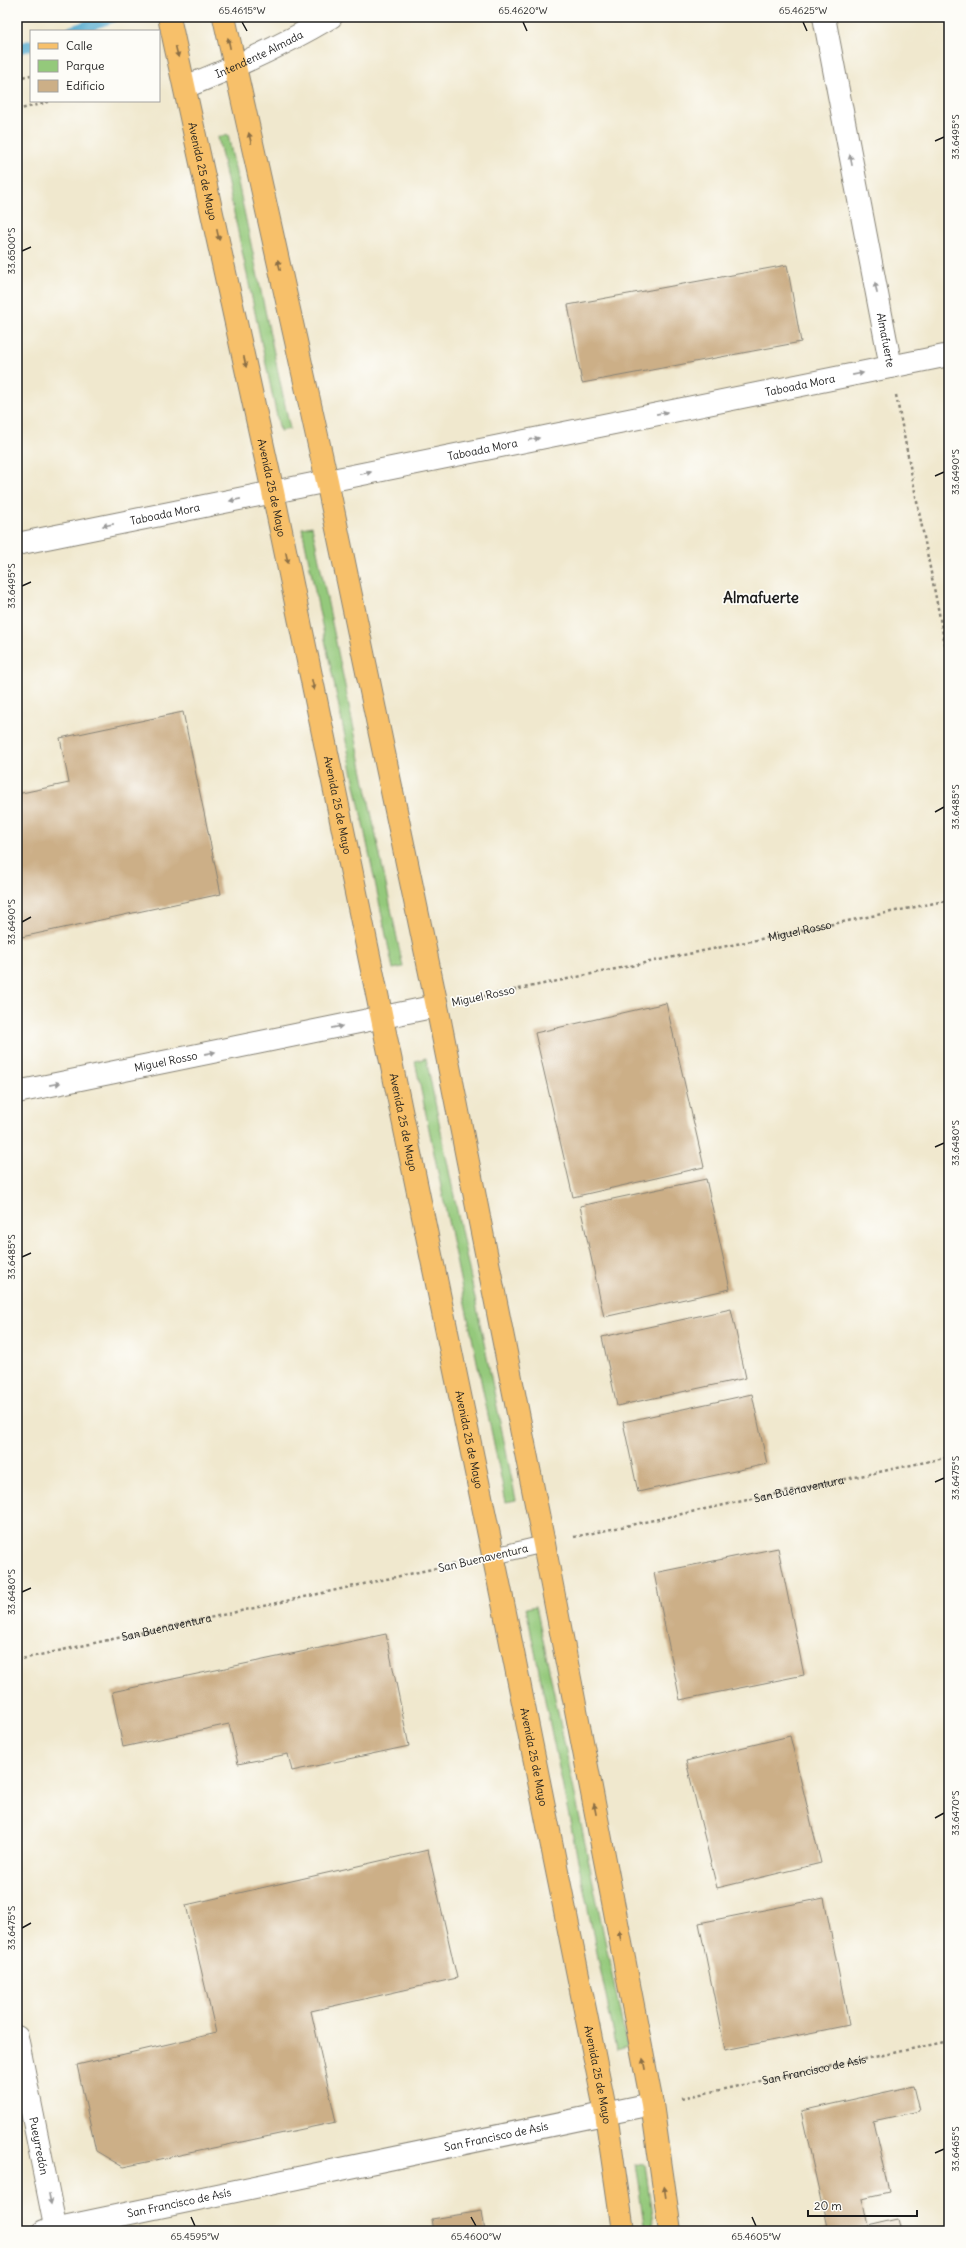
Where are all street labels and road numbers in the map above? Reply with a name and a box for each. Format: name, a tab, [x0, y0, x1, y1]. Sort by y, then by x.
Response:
street label: Intendente Almada	[213, 27, 305, 81]
street label: Avenida 25 de Mayo	[185, 121, 220, 222]
street label: Almafuerte	[874, 312, 898, 369]
street label: Taboada Mora	[764, 371, 836, 399]
street label: Taboada Mora	[446, 436, 519, 464]
street label: Avenida 25 de Mayo	[255, 438, 289, 538]
street label: Taboada Mora	[129, 500, 201, 528]
street label: Avenida 25 de Mayo	[321, 755, 355, 855]
street label: Miguel Rosso	[767, 917, 833, 944]
street label: Miguel Rosso	[450, 982, 516, 1010]
street label: Miguel Rosso	[133, 1048, 199, 1075]
street label: Avenida 25 de Mayo	[387, 1072, 421, 1173]
street label: Avenida 25 de Mayo	[452, 1389, 486, 1490]
street label: San Buenaventura	[753, 1473, 845, 1505]
street label: San Buenaventura	[437, 1541, 529, 1575]
street label: San Buenaventura	[120, 1611, 213, 1644]
street label: Avenida 25 de Mayo	[517, 1707, 551, 1807]
street label: Avenida 25 de Mayo	[581, 2024, 614, 2125]
street label: San Francisco de Asís	[761, 2052, 867, 2088]
street label: Pueyrredón	[26, 2116, 52, 2176]
street label: San Francisco de Asís	[443, 2119, 550, 2154]
street label: San Francisco de Asís	[126, 2185, 232, 2220]

